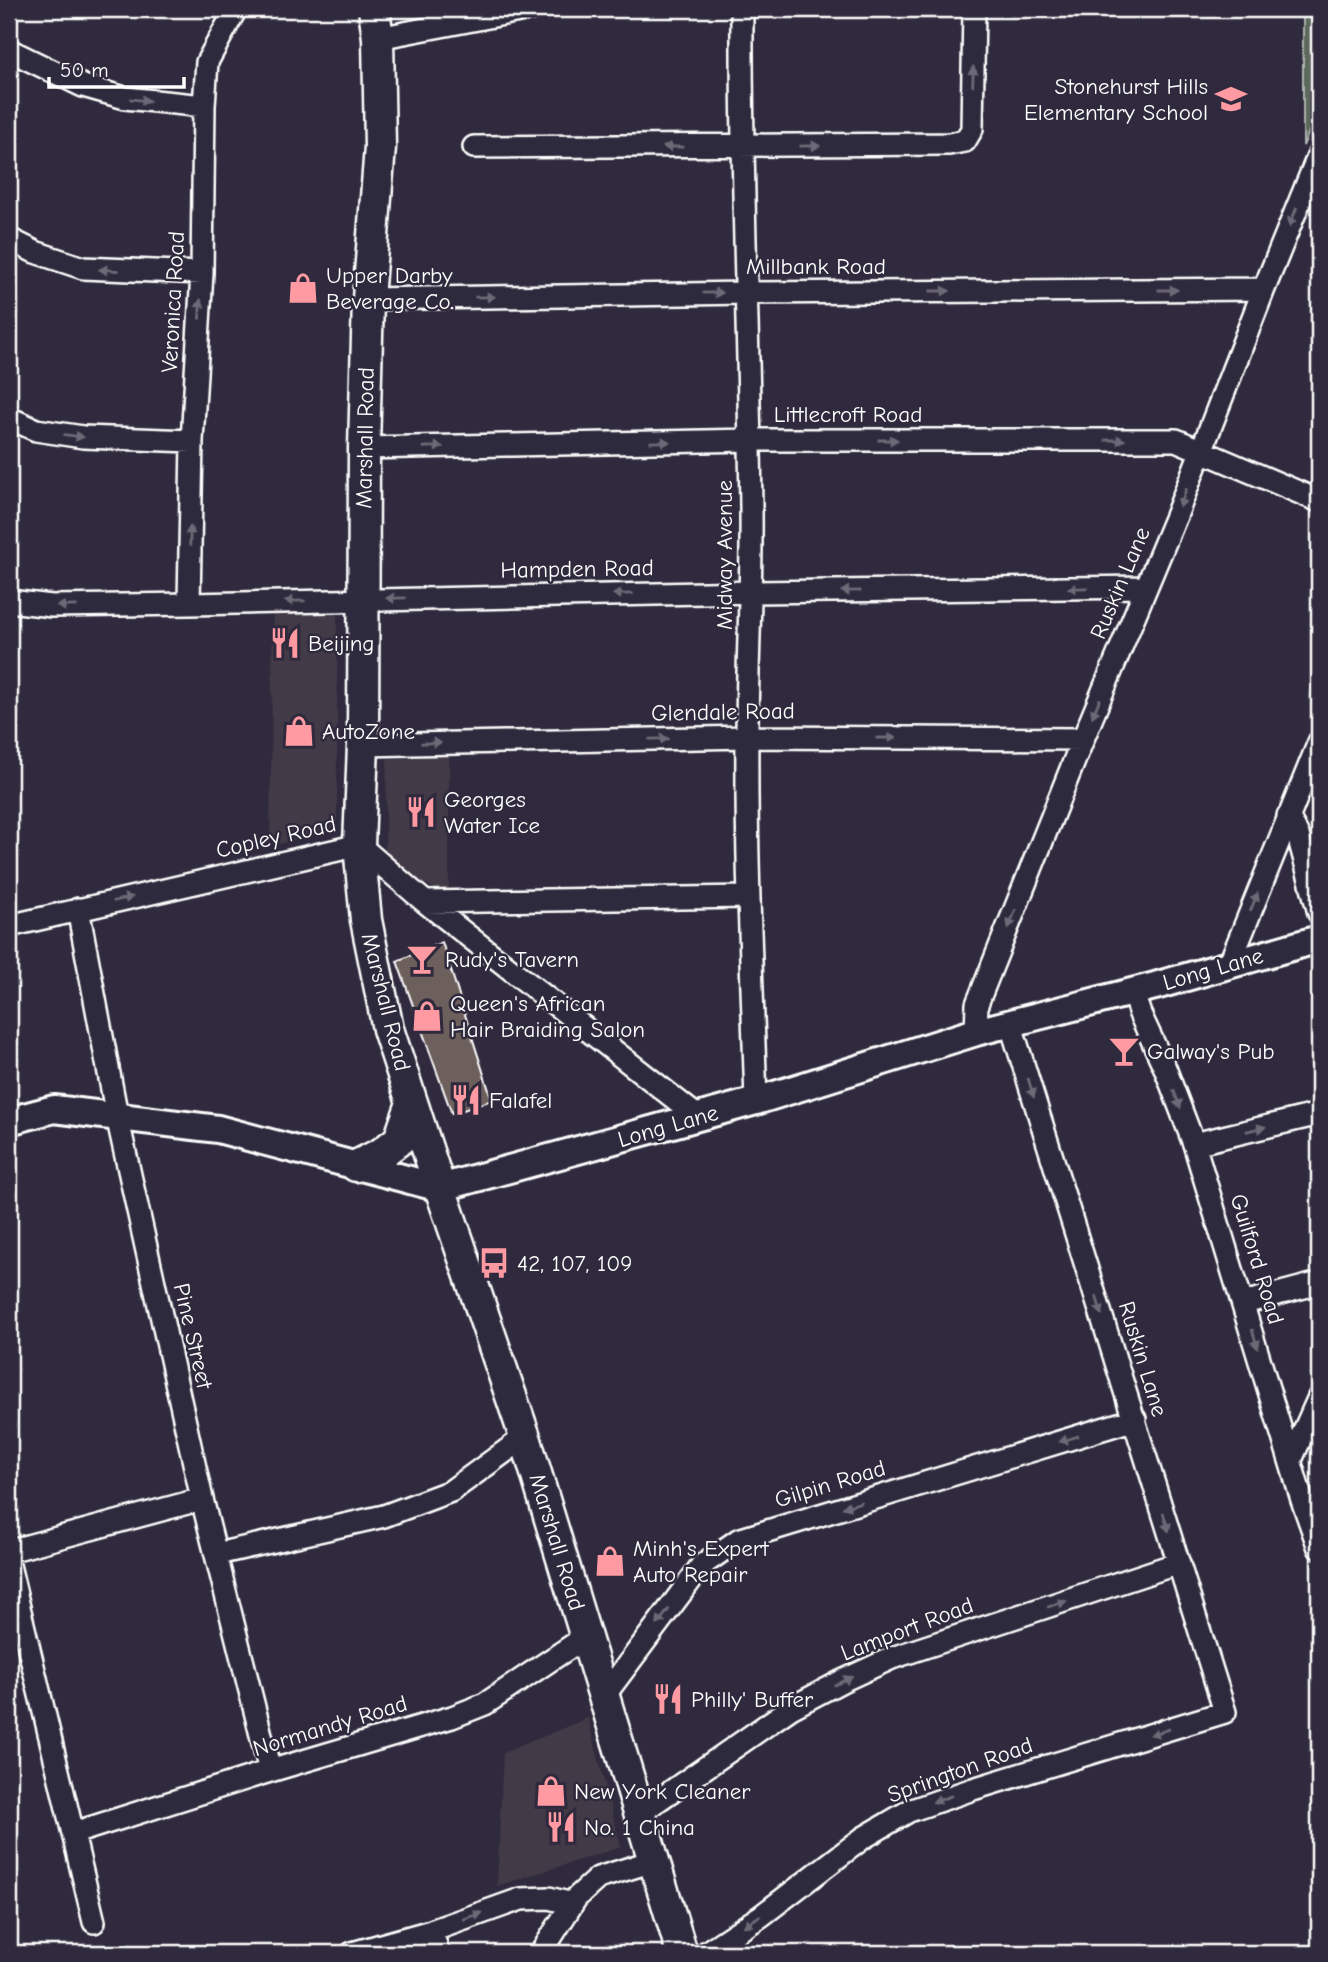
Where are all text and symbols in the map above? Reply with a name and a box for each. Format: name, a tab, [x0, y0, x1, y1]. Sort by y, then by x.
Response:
scale bar	[49, 46, 184, 90]
text: 50 m	[60, 58, 109, 82]
one-way arrow	[967, 65, 978, 87]
place label: Stonehurst Hills Elementary School	[1024, 73, 1208, 126]
school or university icon: Stonehurst Hills Elementary School	[1214, 82, 1248, 116]
one-way arrow	[129, 94, 151, 105]
one-way arrow	[799, 140, 821, 152]
one-way arrow	[662, 141, 684, 153]
one-way arrow	[1288, 207, 1299, 228]
street label: Veronica Road	[156, 231, 190, 373]
street label: Millbank Road	[746, 253, 886, 280]
place label: Upper Darby Beverage Co.	[326, 262, 454, 315]
one-way arrow	[98, 264, 120, 275]
shop icon: Upper Darby Beverage Co.	[286, 271, 320, 305]
one-way arrow	[1157, 284, 1179, 296]
one-way arrow	[930, 285, 952, 297]
one-way arrow	[702, 287, 724, 299]
one-way arrow	[475, 291, 497, 303]
one-way arrow	[195, 298, 206, 320]
street label: Marshall Road	[350, 367, 380, 509]
street label: Littlecroft Road	[774, 401, 922, 428]
one-way arrow	[63, 430, 85, 441]
one-way arrow	[877, 434, 899, 446]
one-way arrow	[1104, 434, 1126, 446]
one-way arrow	[649, 436, 671, 448]
one-way arrow	[422, 441, 444, 452]
street label: Midway Avenue	[711, 480, 738, 630]
one-way arrow	[1178, 487, 1189, 508]
street label: Ruskin Lane	[1084, 523, 1156, 643]
one-way arrow	[184, 525, 196, 547]
street label: Hampden Road	[500, 554, 654, 584]
one-way arrow	[1067, 582, 1089, 594]
one-way arrow	[839, 585, 861, 596]
one-way arrow	[612, 588, 634, 600]
one-way arrow	[385, 593, 407, 604]
one-way arrow	[283, 595, 305, 606]
one-way arrow	[56, 600, 78, 612]
restaurant icon: Beijing	[268, 626, 302, 660]
place label: Beijing	[308, 630, 375, 657]
street label: Glendale Road	[651, 697, 795, 727]
one-way arrow	[1091, 697, 1102, 718]
shop icon: AutoZone	[282, 714, 316, 748]
place label: AutoZone	[322, 718, 415, 745]
one-way arrow	[875, 732, 897, 744]
one-way arrow	[648, 733, 670, 745]
one-way arrow	[420, 738, 442, 749]
place label: Georges Water Ice	[444, 786, 540, 839]
restaurant icon: Georges Water Ice	[404, 795, 438, 829]
street label: Copley Road	[213, 810, 339, 864]
one-way arrow	[1249, 891, 1260, 912]
one-way arrow	[112, 893, 134, 904]
one-way arrow	[1006, 909, 1018, 929]
street label: Marshall Road	[356, 930, 416, 1074]
bar icon: Rudy's Tavern	[405, 942, 439, 976]
street label: Long Lane	[1160, 942, 1266, 996]
place label: Rudy's Tavern	[445, 946, 579, 973]
place label: Queen's African Hair Braiding Salon	[450, 990, 645, 1043]
shop icon: Queen's African Hair Braiding Salon	[410, 999, 444, 1033]
bar icon: Galway's Pub	[1107, 1034, 1141, 1068]
place label: Galway's Pub	[1147, 1038, 1275, 1065]
one-way arrow	[1026, 1077, 1036, 1098]
restaurant icon: Falafel	[449, 1083, 483, 1117]
place label: Falafel	[489, 1087, 552, 1114]
one-way arrow	[1172, 1089, 1183, 1110]
street label: Long Lane	[615, 1099, 721, 1153]
one-way arrow	[1246, 1123, 1268, 1134]
street label: Guilford Road	[1224, 1191, 1290, 1327]
bus stop icon: 42, 107, 109	[477, 1246, 511, 1280]
place label: 42, 107, 109	[517, 1250, 632, 1277]
street label: Pine Street	[168, 1281, 219, 1393]
one-way arrow	[1094, 1294, 1104, 1315]
street label: Ruskin Lane	[1113, 1298, 1173, 1420]
one-way arrow	[1250, 1329, 1260, 1350]
one-way arrow	[1059, 1434, 1080, 1445]
street label: Gilpin Road	[771, 1454, 889, 1514]
street label: Marshall Road	[523, 1470, 591, 1614]
one-way arrow	[841, 1501, 862, 1511]
one-way arrow	[1162, 1512, 1172, 1533]
place label: Minh's Expert Auto Repair	[633, 1535, 770, 1588]
shop icon: Minh's Expert Auto Repair	[593, 1544, 627, 1578]
street label: Lamport Road	[837, 1591, 977, 1667]
one-way arrow	[1047, 1598, 1068, 1608]
one-way arrow	[657, 1608, 671, 1626]
one-way arrow	[833, 1675, 853, 1686]
restaurant icon: Philly' Buffer	[651, 1682, 685, 1716]
place label: Philly' Buffer	[691, 1686, 814, 1713]
street label: Normandy Road	[250, 1690, 410, 1762]
one-way arrow	[1149, 1728, 1170, 1738]
street label: Springton Road	[884, 1731, 1036, 1809]
shop icon: New York Cleaner	[534, 1774, 568, 1808]
place label: New York Cleaner	[574, 1778, 751, 1805]
one-way arrow	[932, 1794, 953, 1805]
restaurant icon: No. 1 China	[544, 1810, 578, 1844]
place label: No. 1 China	[584, 1814, 695, 1841]
one-way arrow	[462, 1910, 483, 1921]
one-way arrow	[743, 1914, 761, 1928]

